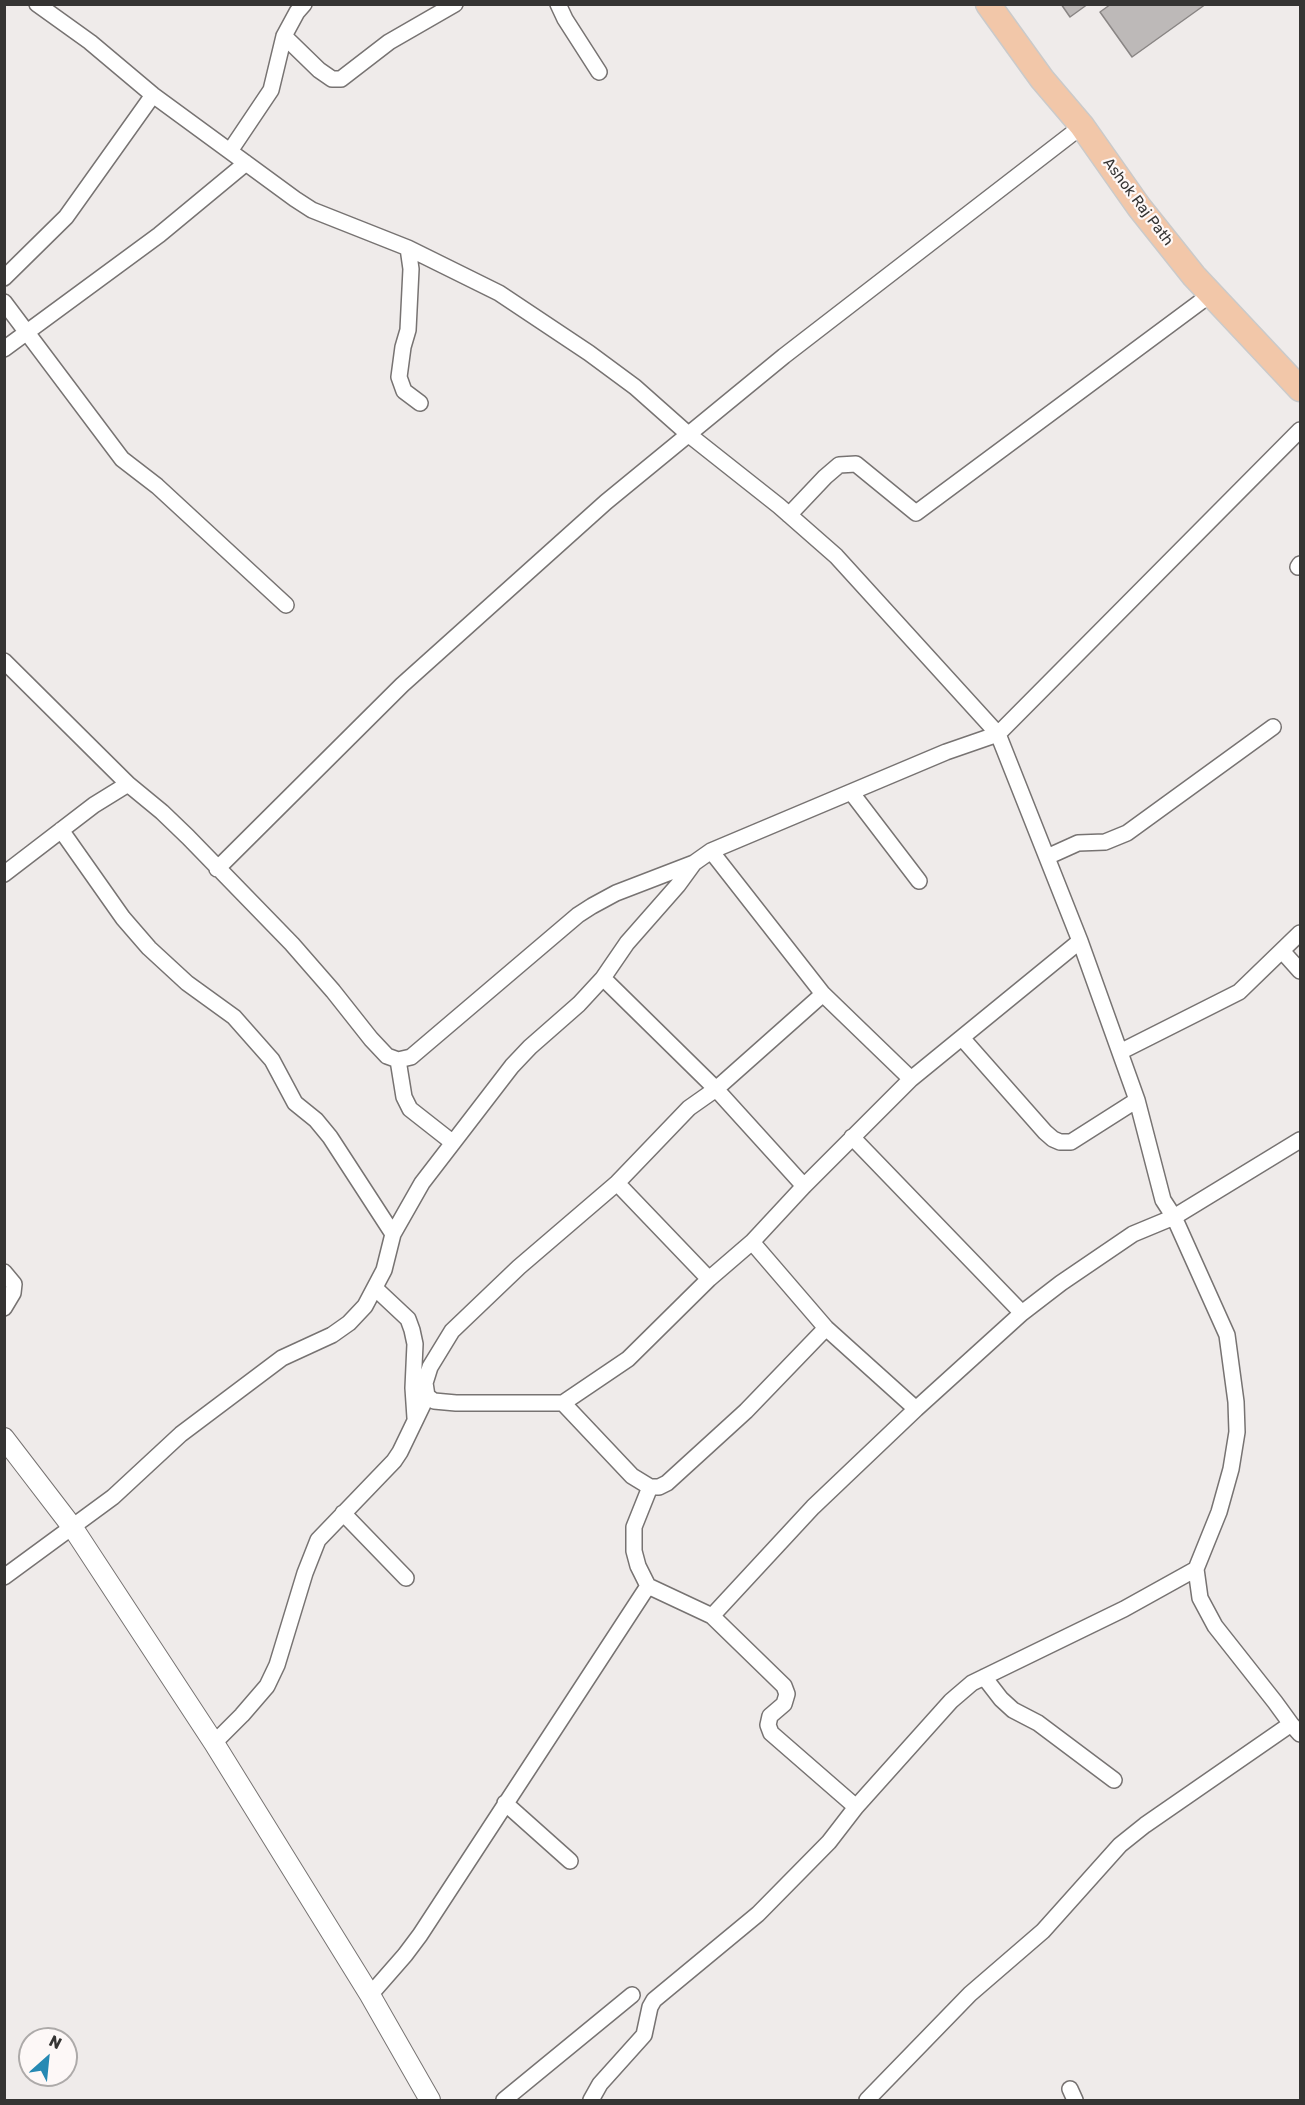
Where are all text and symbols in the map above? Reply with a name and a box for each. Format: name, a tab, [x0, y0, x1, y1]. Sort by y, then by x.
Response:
street label: Ashok Raj Path	[1099, 155, 1177, 249]
north arrow	[18, 2027, 78, 2087]
text: N	[46, 2031, 65, 2053]

